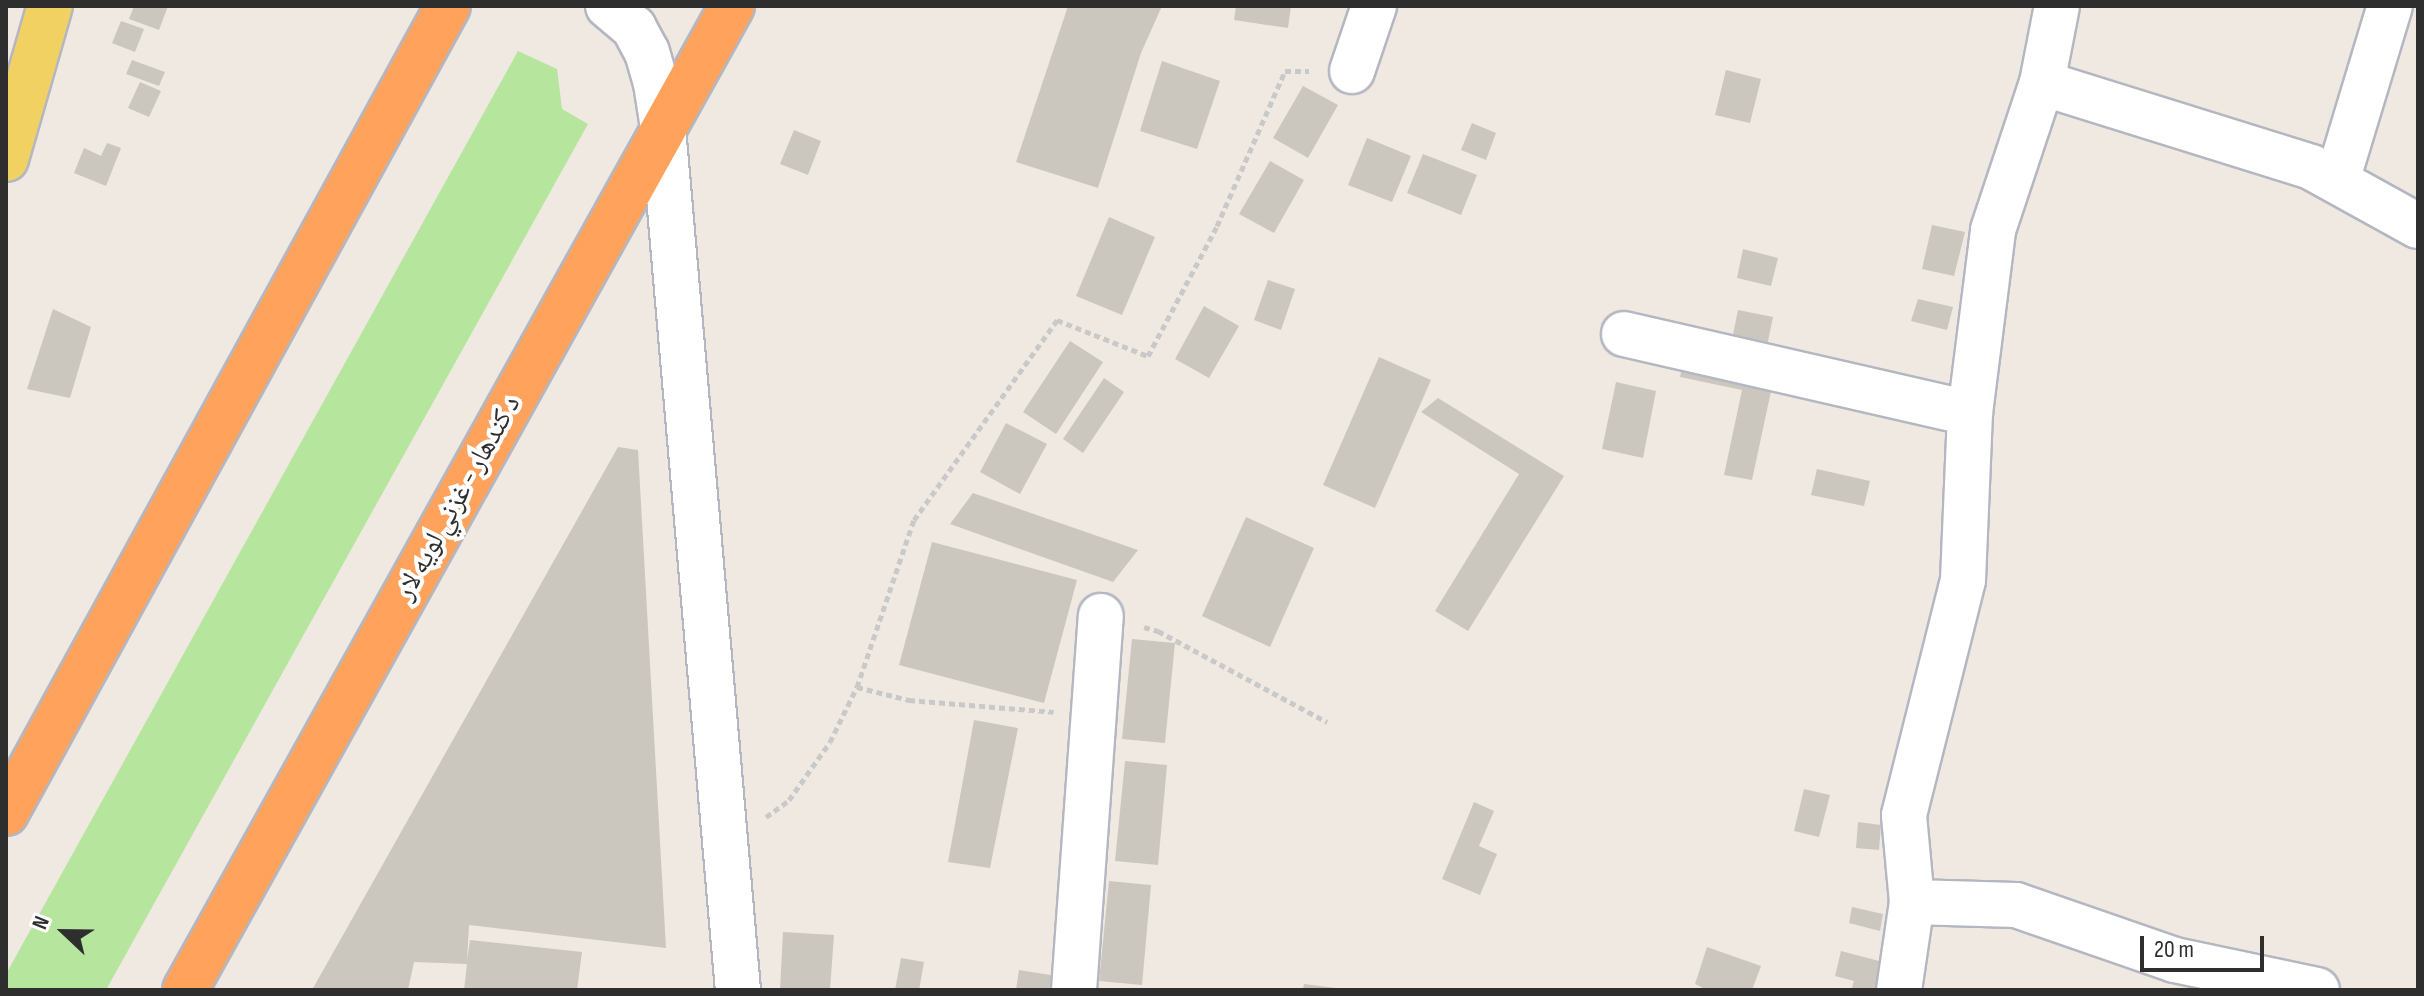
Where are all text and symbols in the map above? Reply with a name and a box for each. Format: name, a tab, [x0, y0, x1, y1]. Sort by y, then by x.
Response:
street label: د کندهار - غزني لويه لار	[388, 390, 528, 606]
north arrow	[24, 892, 104, 972]
text: N	[27, 912, 56, 933]
scale bar	[2144, 920, 2268, 970]
text: 20 m	[2154, 935, 2194, 964]

